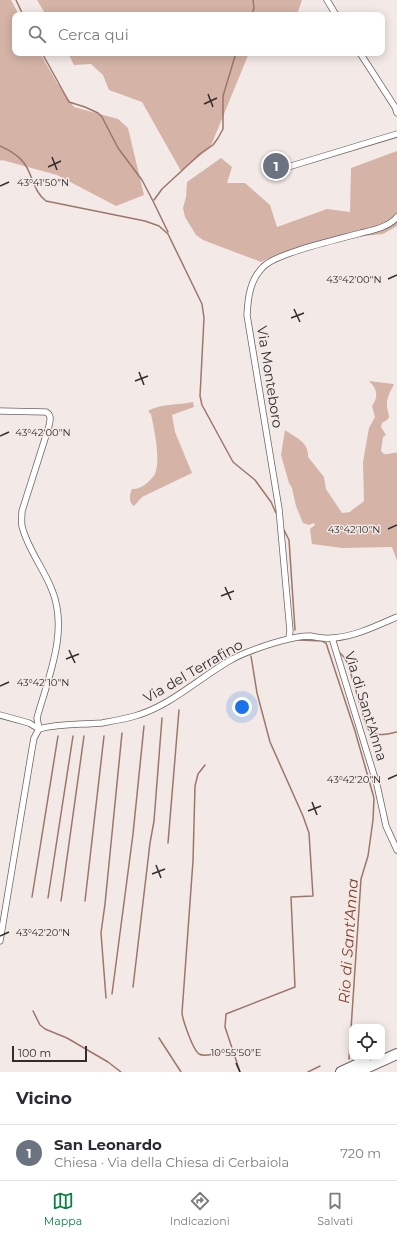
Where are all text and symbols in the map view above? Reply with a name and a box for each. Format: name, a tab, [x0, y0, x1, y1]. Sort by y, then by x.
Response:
search box	[12, 12, 385, 56]
icon: search	[26, 23, 48, 45]
text: Cerca qui	[58, 25, 129, 44]
pin: 1	[263, 151, 289, 181]
text: 43°41'50"N	[17, 176, 69, 189]
text: 43°42'00"N	[326, 273, 382, 286]
street label: Via Monteboro	[253, 325, 287, 430]
text: 43°42'00"N	[15, 426, 71, 439]
text: 43°42'10"N	[328, 523, 380, 536]
street label: Via del Terrafino	[140, 635, 246, 707]
street label: Via di Sant'Anna	[341, 649, 391, 763]
text: 43°42'10"N	[17, 676, 69, 689]
your location	[232, 697, 252, 717]
text: 43°42'20"N	[327, 773, 381, 786]
water label: Rio di Sant'Anna	[334, 878, 362, 1004]
text: 43°42'20"N	[16, 926, 70, 939]
map controls	[349, 1024, 385, 1060]
button: locate	[349, 1024, 385, 1060]
scale bar	[12, 1044, 87, 1063]
text: 100 m	[18, 1046, 51, 1060]
text: 10°55'50"E	[211, 1046, 262, 1059]
text: Vicino	[16, 1088, 72, 1108]
text: San Leonardo	[54, 1135, 162, 1154]
text: 1	[26, 1145, 32, 1161]
text: 720 m	[340, 1145, 381, 1161]
text: Chiesa · Via della Chiesa di Cerbaiola	[54, 1154, 289, 1170]
tab: Mappa	[44, 1190, 82, 1228]
tab: Indicazioni	[170, 1190, 230, 1228]
tab: Salvati	[317, 1190, 353, 1228]

